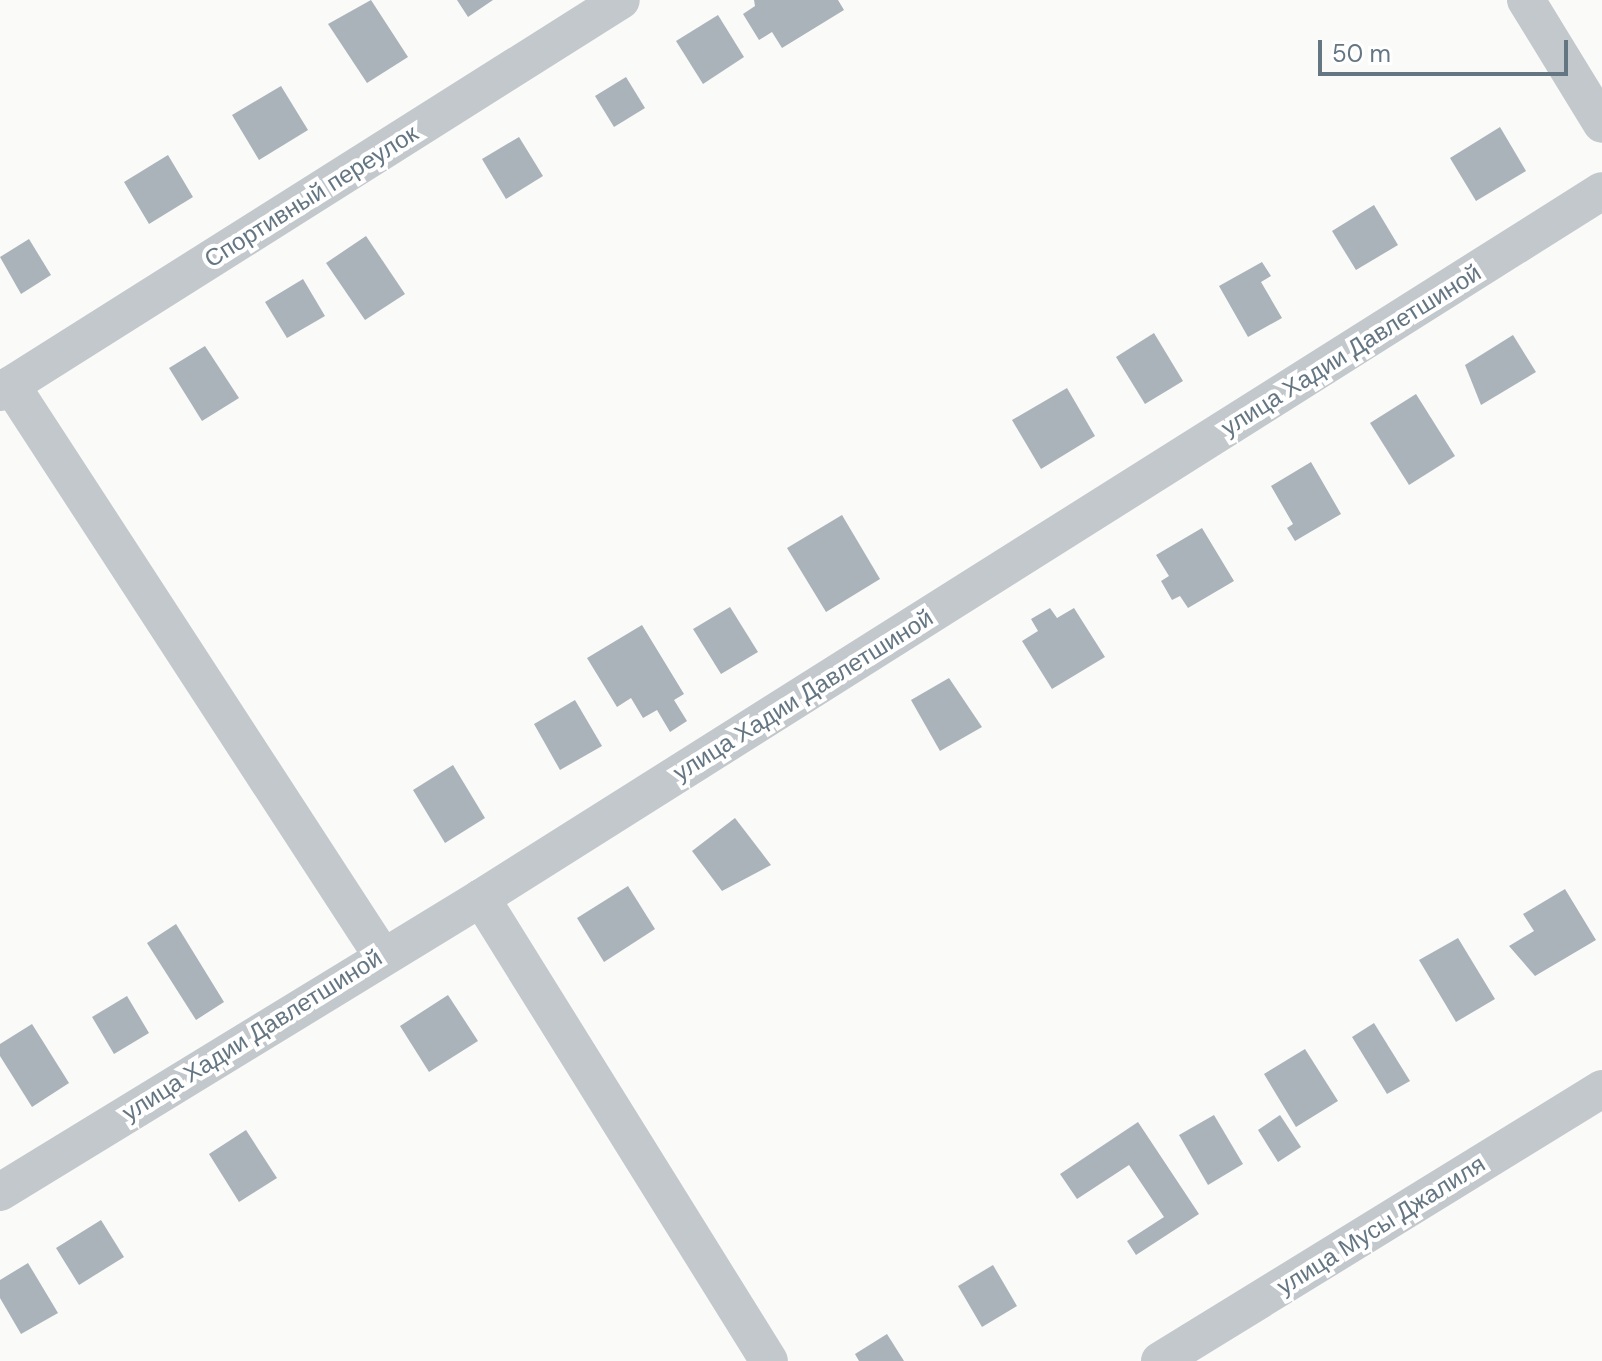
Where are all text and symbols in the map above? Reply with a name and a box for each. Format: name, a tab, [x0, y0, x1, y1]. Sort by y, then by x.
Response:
scale bar	[1322, 24, 1572, 74]
text: 50 m	[1332, 38, 1391, 69]
street label: Спортивный переулок	[199, 119, 423, 273]
street label: улица Хадии Давлетшиной	[1216, 258, 1486, 442]
street label: улица Хадии Давлетшиной	[668, 603, 938, 787]
street label: улица Хадии Давлетшиной	[117, 943, 387, 1127]
street label: улица Мусы Джалиля	[1272, 1149, 1490, 1301]

